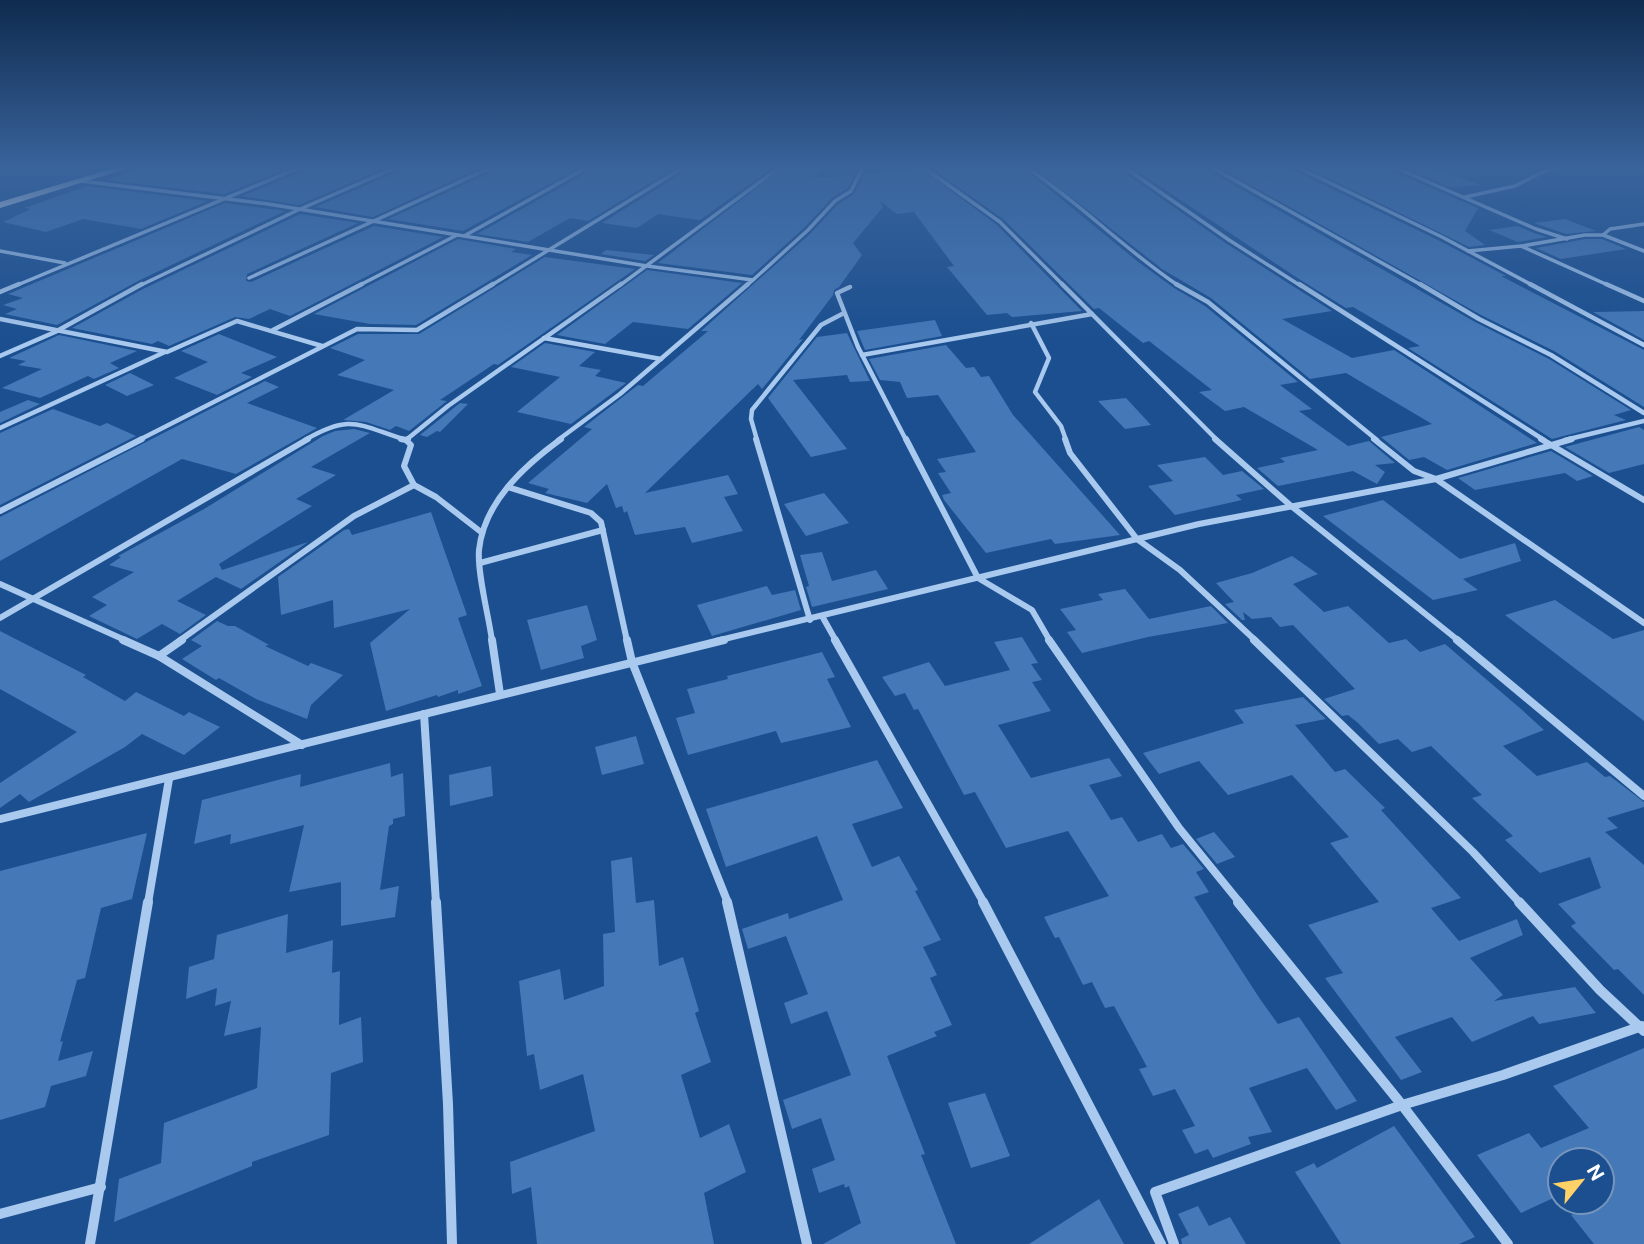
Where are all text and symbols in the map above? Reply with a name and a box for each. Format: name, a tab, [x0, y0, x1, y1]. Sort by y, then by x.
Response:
north arrow	[1546, 1146, 1616, 1216]
text: N	[1582, 1161, 1609, 1184]

